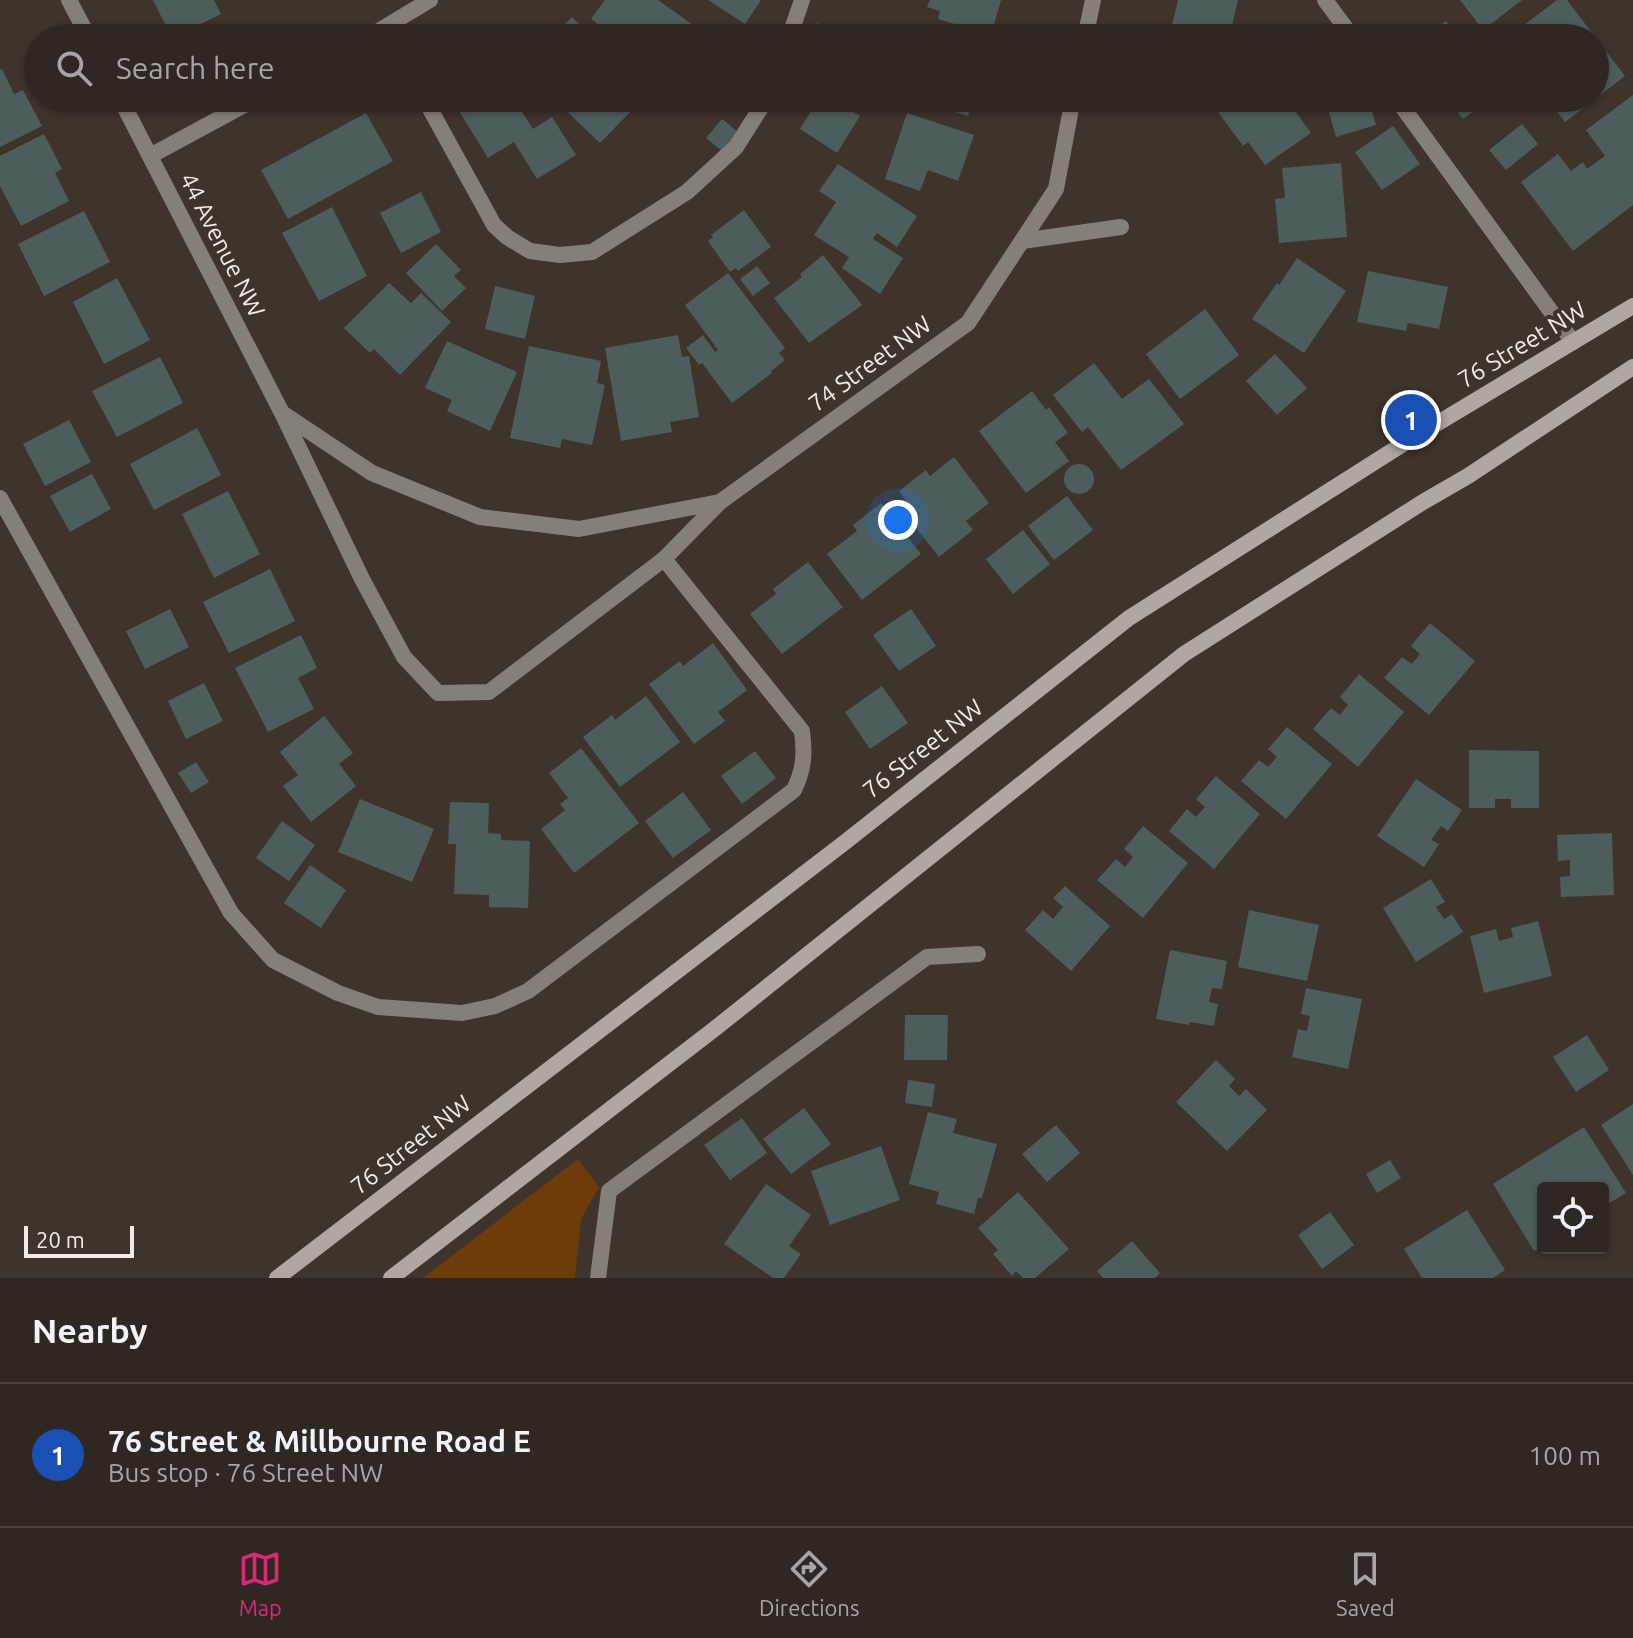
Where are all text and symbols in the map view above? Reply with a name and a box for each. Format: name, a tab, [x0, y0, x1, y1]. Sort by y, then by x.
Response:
search box	[24, 24, 1609, 112]
icon: search	[52, 46, 96, 90]
text: Search here	[116, 51, 275, 85]
street label: 44 Avenue NW	[174, 168, 270, 321]
street label: 76 Street NW	[1453, 296, 1591, 393]
street label: 74 Street NW	[803, 310, 936, 417]
pin: 1	[1385, 390, 1437, 450]
your location	[878, 500, 918, 540]
street label: 76 Street NW	[857, 694, 988, 804]
street label: 76 Street NW	[345, 1090, 476, 1200]
map controls	[1537, 1182, 1609, 1254]
button: locate	[1537, 1182, 1609, 1254]
scale bar	[24, 1222, 134, 1258]
text: 20 m	[36, 1227, 85, 1252]
text: Nearby	[32, 1311, 147, 1349]
text: 76 Street & Millbourne Road E	[108, 1424, 531, 1458]
text: 1	[51, 1441, 65, 1470]
text: 100 m	[1529, 1441, 1601, 1470]
text: Bus stop · 76 Street NW	[108, 1458, 383, 1487]
tab: Map	[238, 1547, 282, 1620]
tab: Directions	[759, 1547, 859, 1620]
tab: Saved	[1336, 1547, 1395, 1620]

